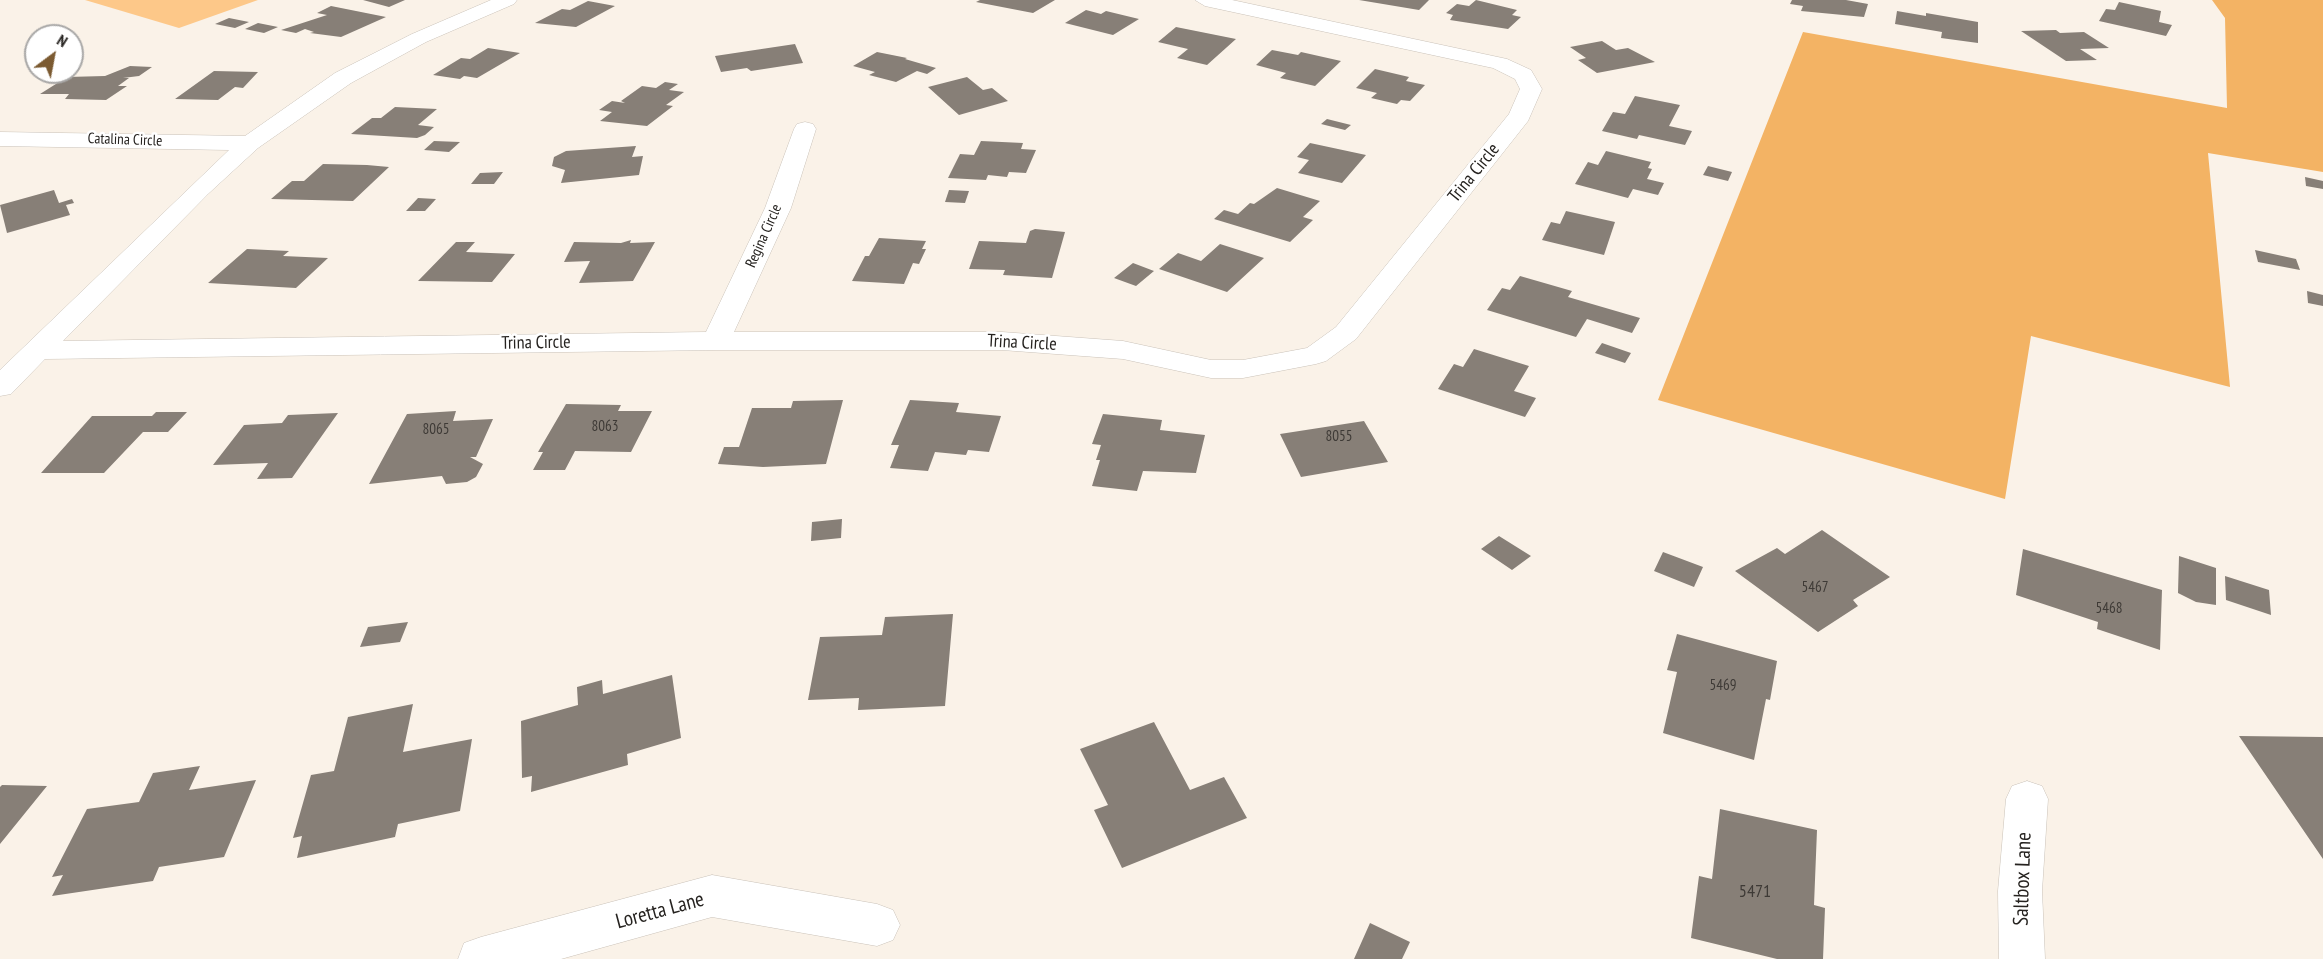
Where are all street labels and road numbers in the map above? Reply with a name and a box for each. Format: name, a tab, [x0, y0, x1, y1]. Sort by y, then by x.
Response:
street label: Catalina Circle	[87, 130, 163, 150]
street label: Trina Circle	[1444, 139, 1504, 207]
street label: Regina Circle	[742, 202, 786, 270]
street label: Trina Circle	[987, 330, 1057, 356]
street label: Trina Circle	[501, 332, 571, 354]
street label: Saltbox Lane	[2009, 832, 2037, 926]
street label: Loretta Lane	[613, 887, 707, 935]

